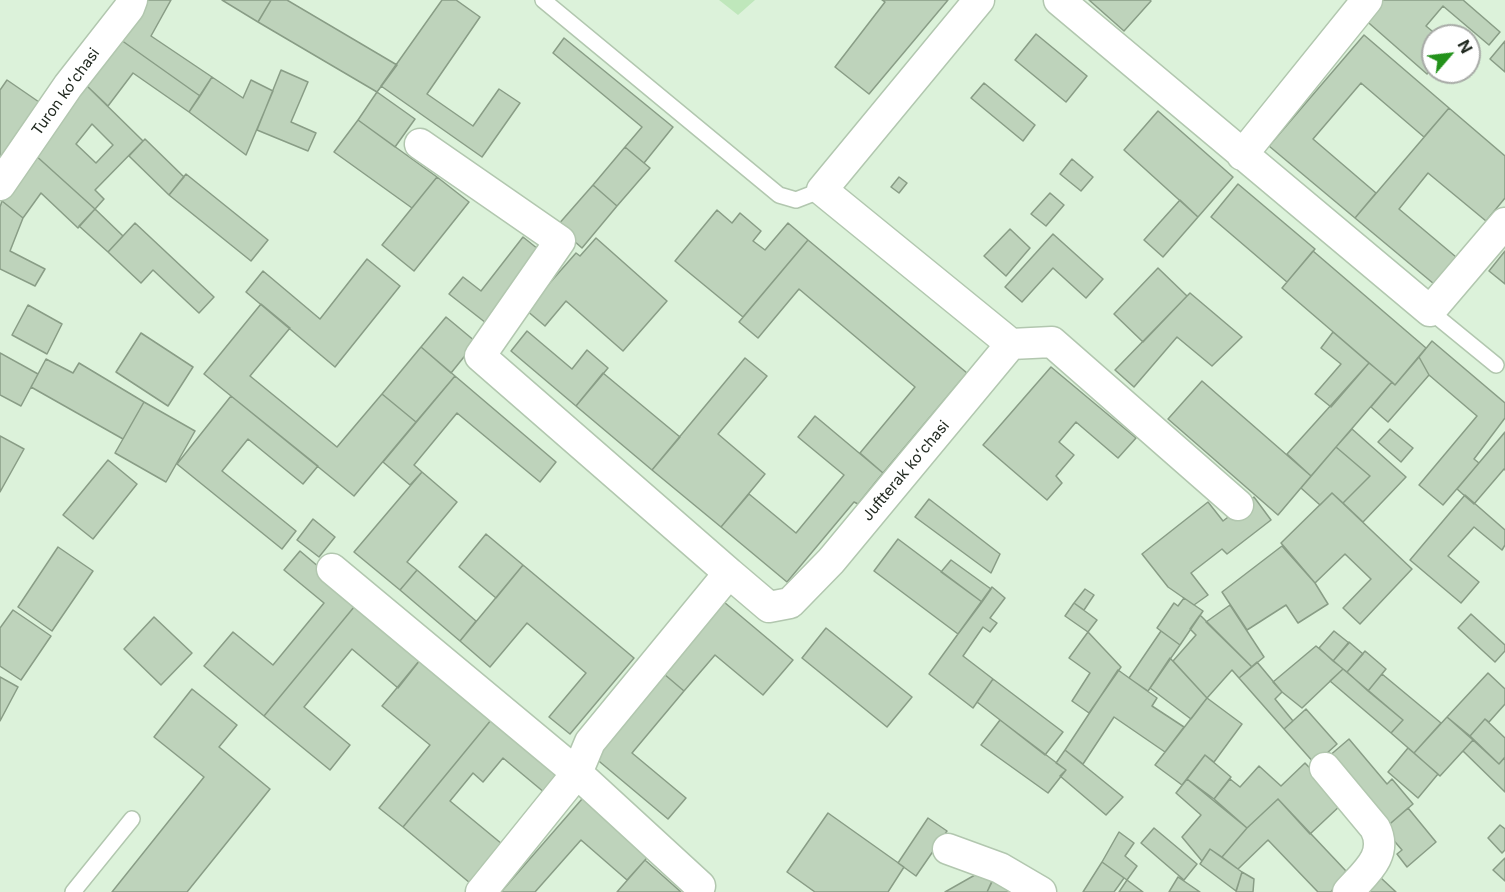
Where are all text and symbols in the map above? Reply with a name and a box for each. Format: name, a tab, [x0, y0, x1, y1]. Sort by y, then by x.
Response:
north arrow	[1421, 24, 1481, 84]
text: N	[1453, 36, 1477, 57]
street label: Turon koʻchasi	[28, 45, 104, 139]
street label: Juftterak koʻchasi	[859, 417, 953, 525]

